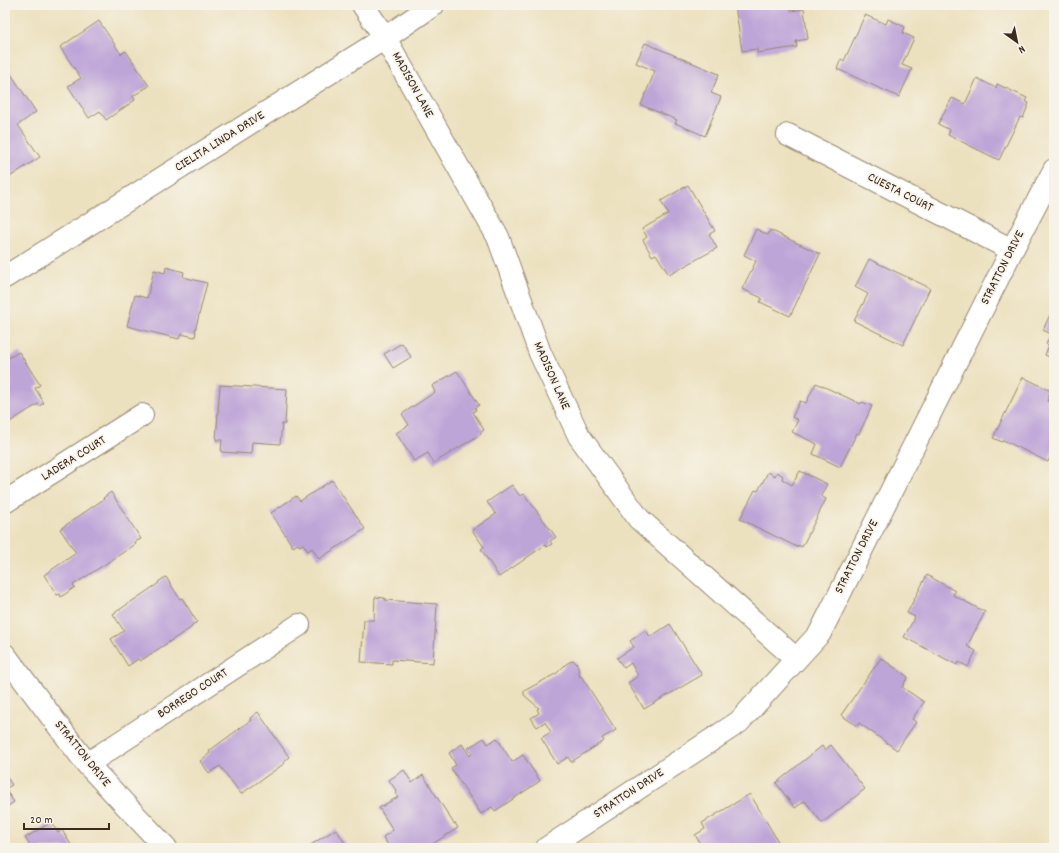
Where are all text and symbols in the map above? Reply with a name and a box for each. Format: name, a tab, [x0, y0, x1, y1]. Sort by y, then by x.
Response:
north arrow	[997, 22, 1037, 62]
text: N	[1014, 41, 1028, 57]
street label: MADISON LANE	[386, 49, 438, 122]
street label: CIELITA LINDA DRIVE	[171, 107, 269, 177]
street label: CUESTA COURT	[864, 168, 936, 218]
street label: STRATTON DRIVE	[976, 228, 1030, 308]
street label: MADISON LANE	[528, 339, 575, 413]
street label: LADERA COURT	[38, 432, 110, 486]
street label: STRATTON DRIVE	[830, 517, 884, 597]
street label: BORREGO COURT	[154, 664, 232, 724]
street label: STRATTON DRIVE	[49, 717, 115, 791]
street label: STRATTON DRIVE	[590, 764, 668, 824]
scale bar	[24, 805, 109, 831]
text: 20 m	[30, 812, 53, 829]

